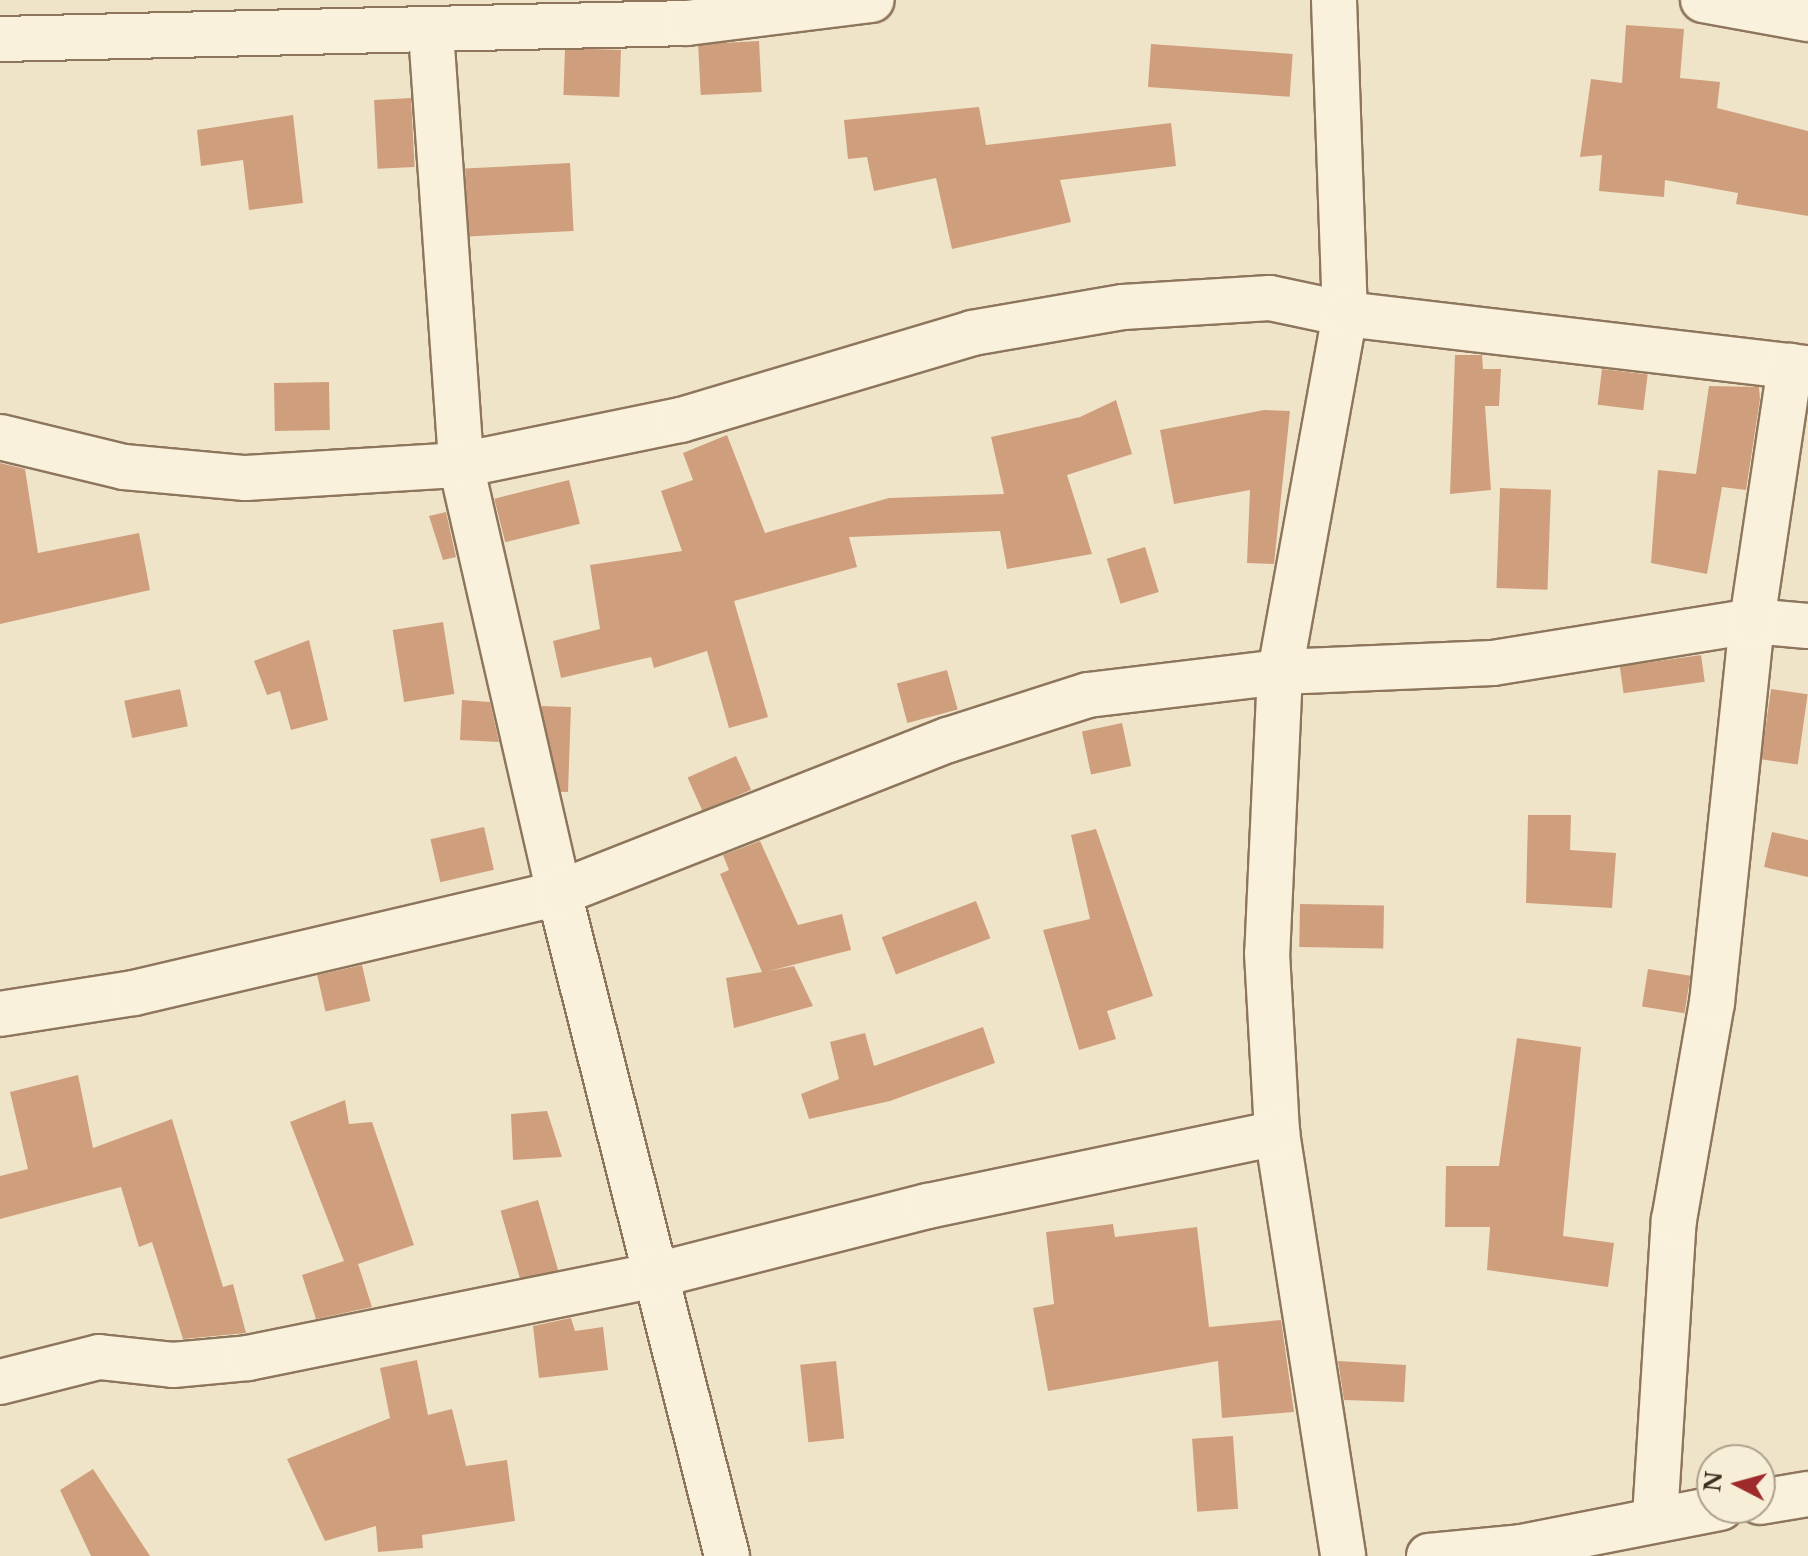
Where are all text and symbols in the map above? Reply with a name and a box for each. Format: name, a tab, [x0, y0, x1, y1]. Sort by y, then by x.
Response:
north arrow	[1696, 1444, 1776, 1524]
text: N	[1699, 1470, 1728, 1493]

